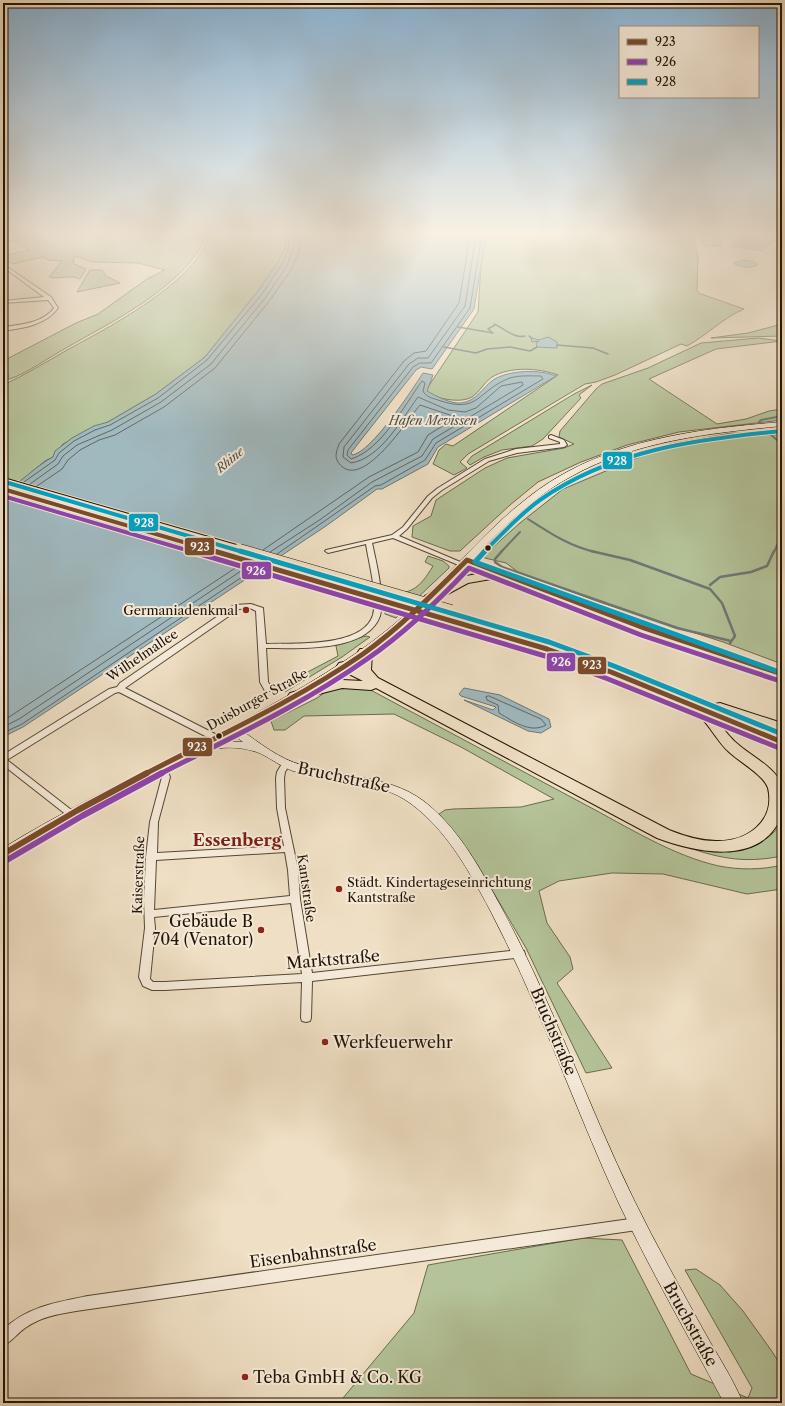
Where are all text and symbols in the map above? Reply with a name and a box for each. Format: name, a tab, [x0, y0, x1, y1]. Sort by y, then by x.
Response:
legend	[619, 26, 759, 98]
text: 923	[655, 34, 676, 49]
text: 926	[655, 54, 676, 69]
text: 928	[655, 74, 676, 89]
water label: Hafen Mevissen	[388, 413, 477, 428]
water label: Rhine	[212, 443, 247, 476]
line badge: 928	[602, 451, 633, 470]
text: 928	[607, 454, 627, 468]
line badge: 928	[128, 513, 159, 532]
text: 928	[134, 516, 154, 530]
line badge: 923	[184, 537, 215, 556]
text: 923	[190, 540, 210, 554]
unlabelled marker	[483, 543, 493, 553]
line badge: 926	[241, 561, 272, 580]
text: 926	[246, 564, 266, 578]
place label: Germaniadenkmal	[123, 602, 238, 618]
marker: Germaniadenkmal	[241, 605, 251, 615]
street label: Wilhelmallee	[102, 625, 181, 685]
line badge: 926	[546, 652, 576, 672]
text: 926	[551, 655, 571, 669]
line badge: 923	[577, 656, 607, 675]
text: 923	[582, 658, 602, 672]
street label: Duisburger Straße	[204, 665, 310, 733]
unlabelled marker	[214, 731, 224, 741]
line badge: 923	[182, 737, 213, 757]
text: 923	[187, 740, 207, 754]
street label: Bruchstraße	[296, 757, 392, 797]
district label: Essenberg	[192, 830, 283, 850]
street label: Kaiserstraße	[129, 836, 147, 914]
street label: Kantstraße	[294, 853, 320, 923]
place label: Städt. Kindertageseinrichtung Kantstraße	[347, 874, 531, 905]
marker: Städt. Kindertageseinrichtung Kantstraße	[334, 884, 344, 894]
place label: Gebäude B 704 (Venator)	[152, 911, 253, 949]
marker: Gebäude B 704 (Venator)	[256, 925, 266, 935]
street label: Marktstraße	[285, 945, 381, 973]
street label: Bruchstraße	[526, 984, 582, 1078]
place label: Werkfeuerwehr	[332, 1032, 453, 1052]
marker: Werkfeuerwehr	[320, 1037, 330, 1047]
street label: Eisenbahnstraße	[248, 1234, 378, 1272]
street label: Bruchstraße	[660, 1278, 723, 1370]
place label: Teba GmbH & Co. KG	[253, 1367, 422, 1387]
marker: Teba GmbH & Co. KG	[240, 1372, 250, 1382]

